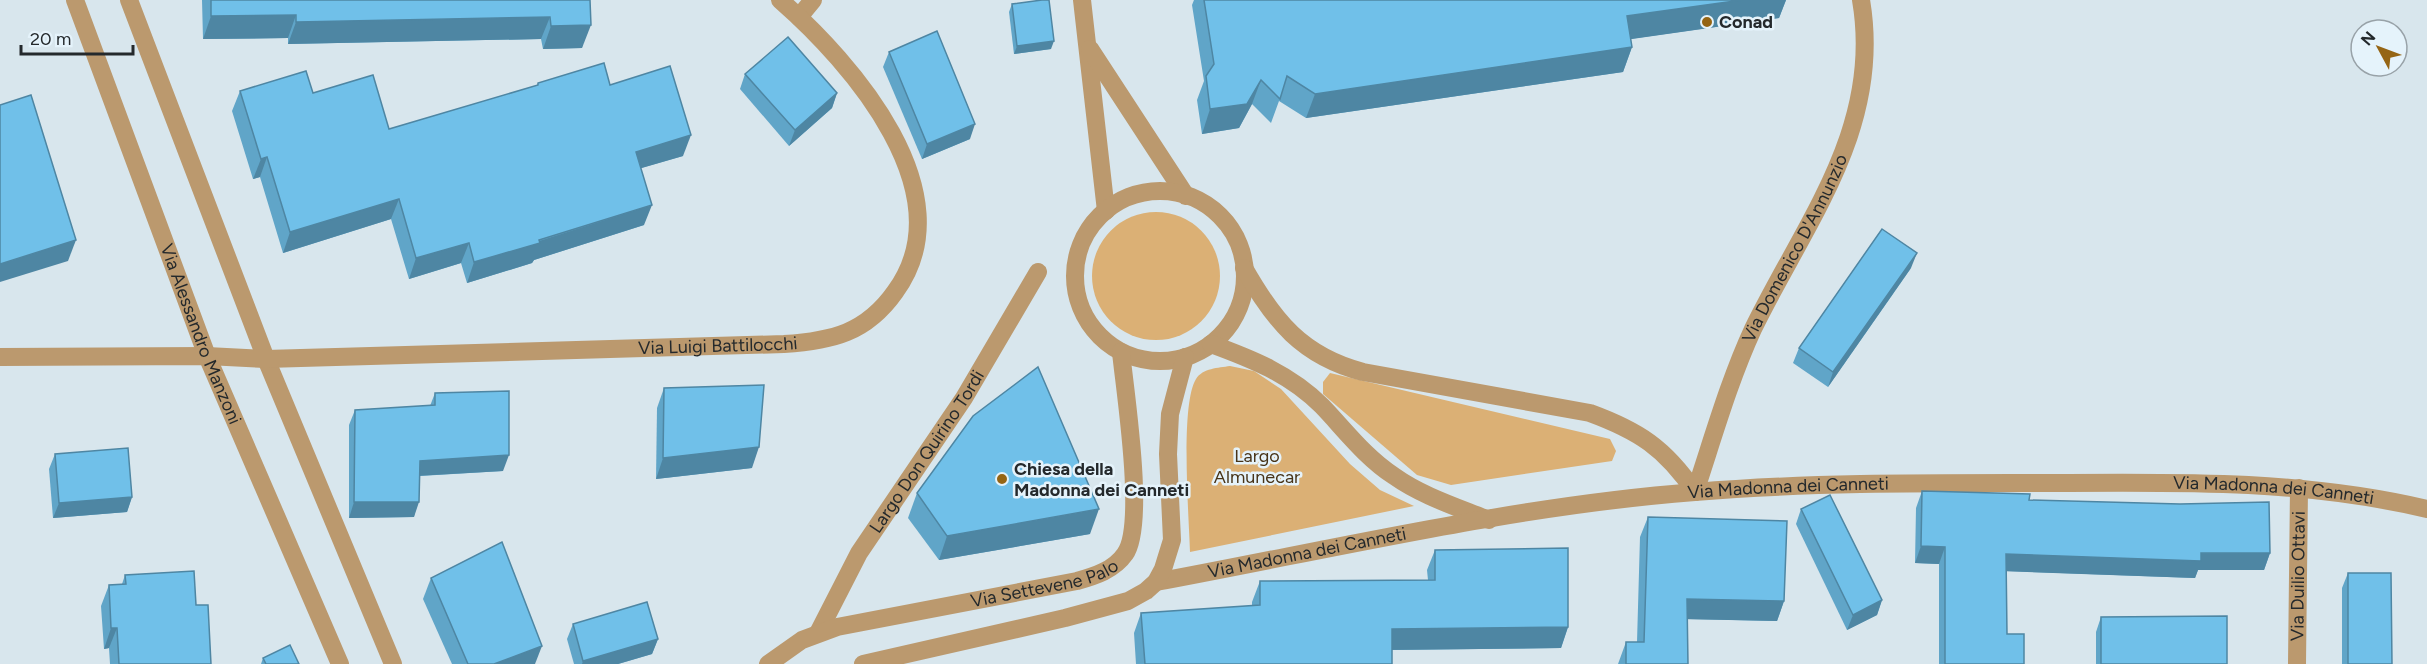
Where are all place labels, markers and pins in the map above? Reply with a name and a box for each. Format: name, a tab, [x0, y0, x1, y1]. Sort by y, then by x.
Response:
place label: Conad	[1719, 11, 1773, 33]
marker: Conad	[1700, 15, 1714, 29]
place label: Chiesa della Madonna dei Canneti	[1014, 458, 1189, 501]
marker: Chiesa della Madonna dei Canneti	[995, 472, 1009, 486]

